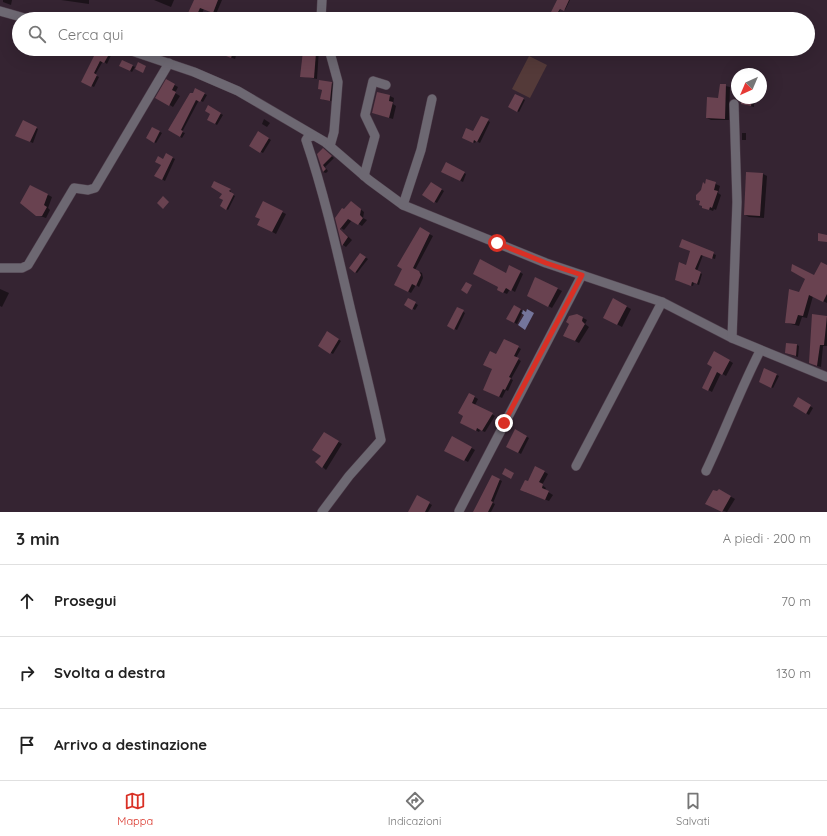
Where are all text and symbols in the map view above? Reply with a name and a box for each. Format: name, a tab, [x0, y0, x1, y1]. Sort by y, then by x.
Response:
search box	[12, 12, 815, 56]
icon: search	[26, 23, 48, 45]
text: Cerca qui	[58, 25, 124, 44]
north arrow	[731, 68, 767, 104]
route start	[488, 234, 506, 252]
route end	[495, 414, 513, 432]
text: 3 min	[16, 528, 60, 549]
text: A piedi · 200 m	[723, 530, 811, 546]
icon: ahead	[16, 590, 38, 612]
text: Prosegui	[54, 591, 116, 610]
text: 70 m	[781, 593, 811, 609]
icon: right	[16, 662, 38, 684]
text: Svolta a destra	[54, 663, 165, 682]
text: 130 m	[776, 665, 811, 681]
icon: arrive	[16, 734, 38, 756]
text: Arrivo a destinazione	[54, 735, 207, 754]
tab: Mappa	[117, 790, 153, 828]
tab: Indicazioni	[388, 790, 441, 828]
tab: Salvati	[676, 790, 710, 828]

